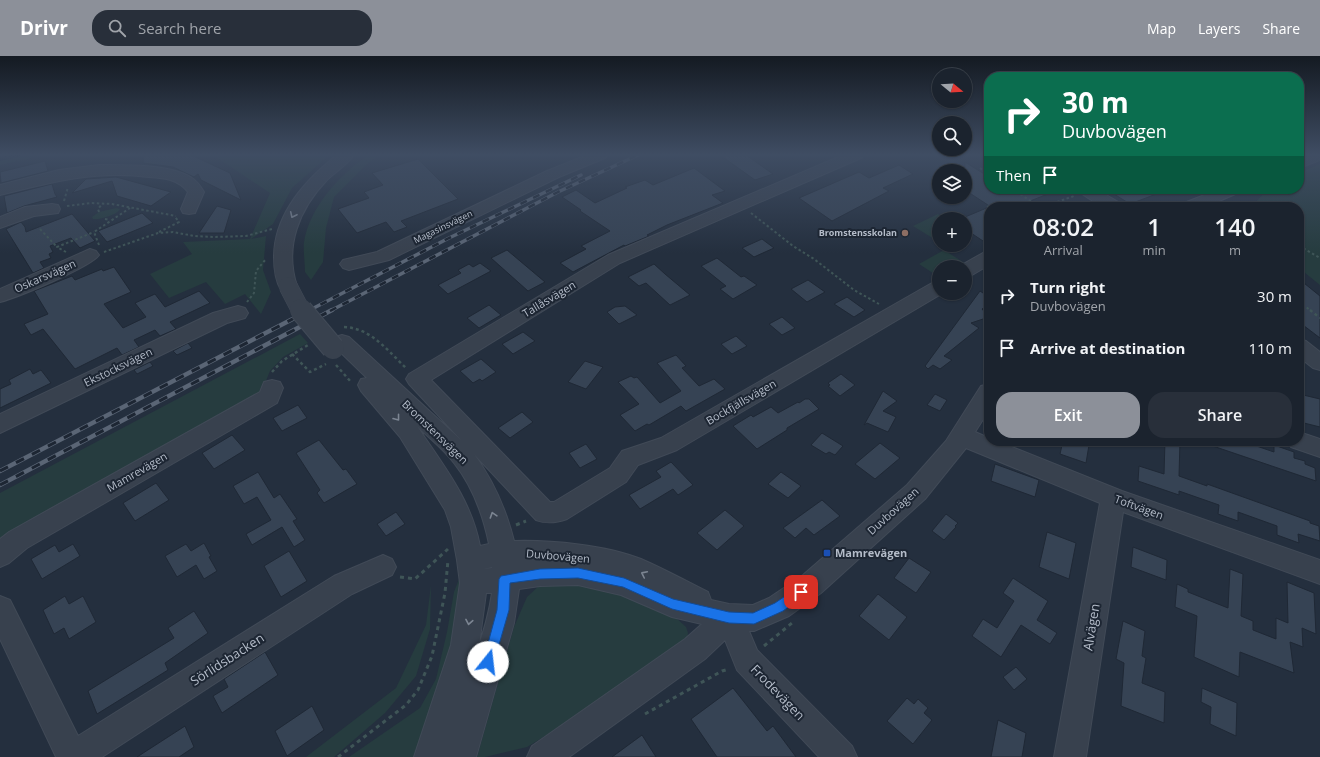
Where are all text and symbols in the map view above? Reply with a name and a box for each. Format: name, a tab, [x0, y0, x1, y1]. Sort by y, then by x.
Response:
search box	[92, 10, 372, 46]
text: Drivr	[20, 15, 68, 41]
icon: search	[106, 17, 128, 39]
text: Search here	[138, 18, 222, 38]
text: Map	[1147, 19, 1176, 38]
text: Layers	[1198, 19, 1240, 38]
text: Share	[1262, 19, 1300, 38]
north arrow	[932, 68, 972, 108]
map controls	[932, 68, 972, 300]
text: 30 m	[1062, 83, 1129, 121]
icon: right	[996, 88, 1048, 140]
button: search	[932, 116, 972, 156]
text: Duvbovägen	[1062, 119, 1167, 143]
button: layers	[932, 164, 972, 204]
icon: arrive	[1039, 164, 1061, 186]
text: Then	[996, 165, 1031, 185]
street label: Magasinsvägen	[411, 207, 475, 246]
text: 08:02	[1033, 210, 1094, 243]
text: 1	[1147, 210, 1161, 243]
text: 140	[1214, 210, 1255, 243]
one-way arrow	[290, 211, 298, 219]
button: +	[932, 212, 972, 252]
place label: Bromstensskolan	[819, 226, 897, 239]
marker: Bromstensskolan	[900, 228, 910, 238]
text: Arrival	[1044, 241, 1083, 259]
text: min	[1143, 241, 1166, 259]
text: m	[1229, 241, 1241, 259]
street label: Oskarsvägen	[12, 255, 78, 296]
button: −	[932, 260, 972, 300]
street label: Tallåsvägen	[519, 277, 578, 320]
text: Turn right	[1030, 277, 1105, 297]
icon: right	[996, 285, 1018, 307]
text: 30 m	[1257, 286, 1292, 306]
text: Duvbovägen	[1030, 297, 1106, 315]
icon: arrive	[996, 337, 1018, 359]
text: Arrive at destination	[1030, 338, 1185, 358]
text: 110 m	[1248, 338, 1292, 358]
street label: Ekstocksvägen	[81, 343, 155, 390]
street label: Bockfjällsvägen	[703, 375, 779, 428]
button: Exit	[996, 392, 1140, 438]
button: Share	[1148, 392, 1292, 438]
street label: Bromstensvägen	[399, 396, 472, 467]
one-way arrow	[392, 414, 399, 421]
street label: Mamrevägen	[104, 448, 170, 495]
street label: Duvbovägen	[864, 484, 921, 538]
street label: Toftvägen	[1113, 491, 1166, 522]
one-way arrow	[489, 512, 498, 519]
street label: Duvbovägen	[525, 545, 591, 566]
place label: Mamrevägen	[835, 545, 907, 560]
marker: Mamrevägen	[822, 548, 832, 558]
one-way arrow	[641, 571, 649, 579]
pin	[784, 575, 818, 609]
icon: arrive	[790, 581, 812, 603]
street label: Alvägen	[1078, 602, 1104, 652]
one-way arrow	[465, 619, 473, 625]
street label: Sörlidsbacken	[187, 628, 267, 690]
position arrow	[467, 641, 509, 683]
street label: Frodevägen	[747, 660, 809, 724]

